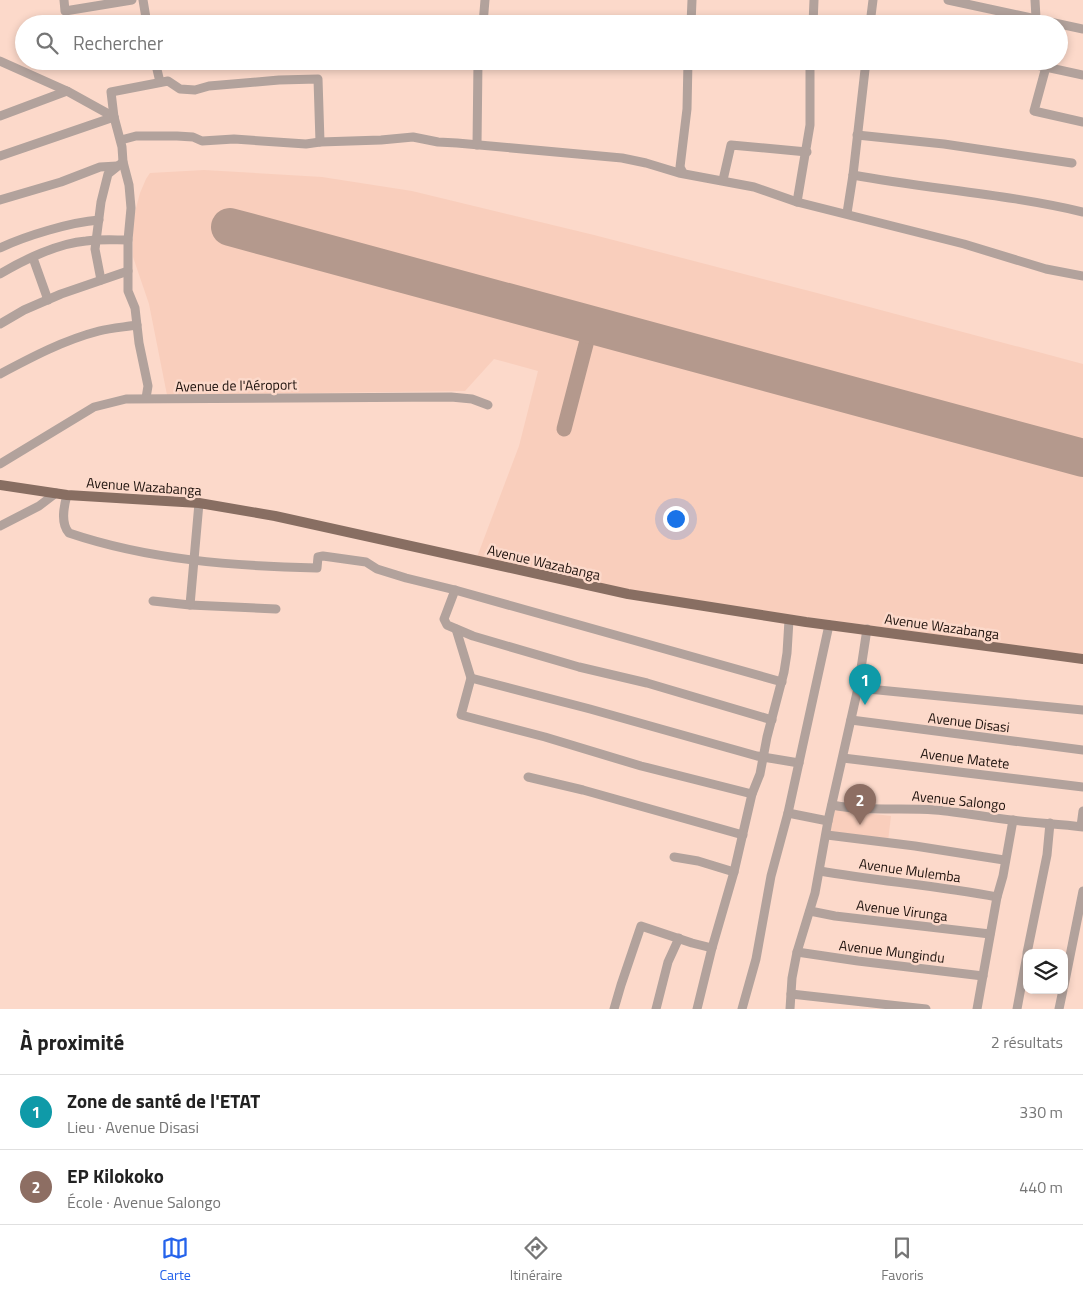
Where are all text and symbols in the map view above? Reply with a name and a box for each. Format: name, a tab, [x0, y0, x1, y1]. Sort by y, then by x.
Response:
search box	[15, 15, 1068, 70]
text: Rechercher	[73, 28, 163, 57]
icon: search	[33, 29, 61, 57]
street label: Avenue de l'Aéroport	[175, 373, 297, 397]
street label: Avenue Wazabanga	[86, 471, 202, 501]
your location	[663, 506, 689, 532]
street label: Avenue Wazabanga	[485, 539, 603, 585]
street label: Avenue Wazabanga	[883, 608, 1001, 644]
pin: 1	[849, 664, 881, 705]
street label: Avenue Disasi	[927, 707, 1011, 737]
street label: Avenue Matete	[919, 742, 1011, 774]
pin: 2	[844, 784, 876, 825]
street label: Avenue Salongo	[911, 785, 1007, 815]
street label: Avenue Mulemba	[858, 852, 962, 888]
street label: Avenue Virunga	[855, 894, 949, 926]
street label: Avenue Mungindu	[838, 934, 946, 968]
map controls	[1023, 949, 1068, 994]
button: layers	[1023, 949, 1068, 994]
text: À proximité	[20, 1026, 124, 1058]
text: 2 résultats	[991, 1030, 1063, 1054]
text: Zone de santé de l'ETAT	[67, 1086, 260, 1115]
text: 1	[32, 1100, 40, 1124]
text: 330 m	[1019, 1100, 1063, 1124]
text: Lieu · Avenue Disasi	[67, 1115, 199, 1139]
text: EP Kilokoko	[67, 1161, 164, 1190]
text: 2	[32, 1175, 40, 1199]
text: 440 m	[1019, 1175, 1063, 1199]
text: École · Avenue Salongo	[67, 1190, 221, 1214]
tab: Carte	[159, 1234, 191, 1285]
tab: Itinéraire	[510, 1234, 562, 1285]
tab: Favoris	[881, 1234, 924, 1285]

